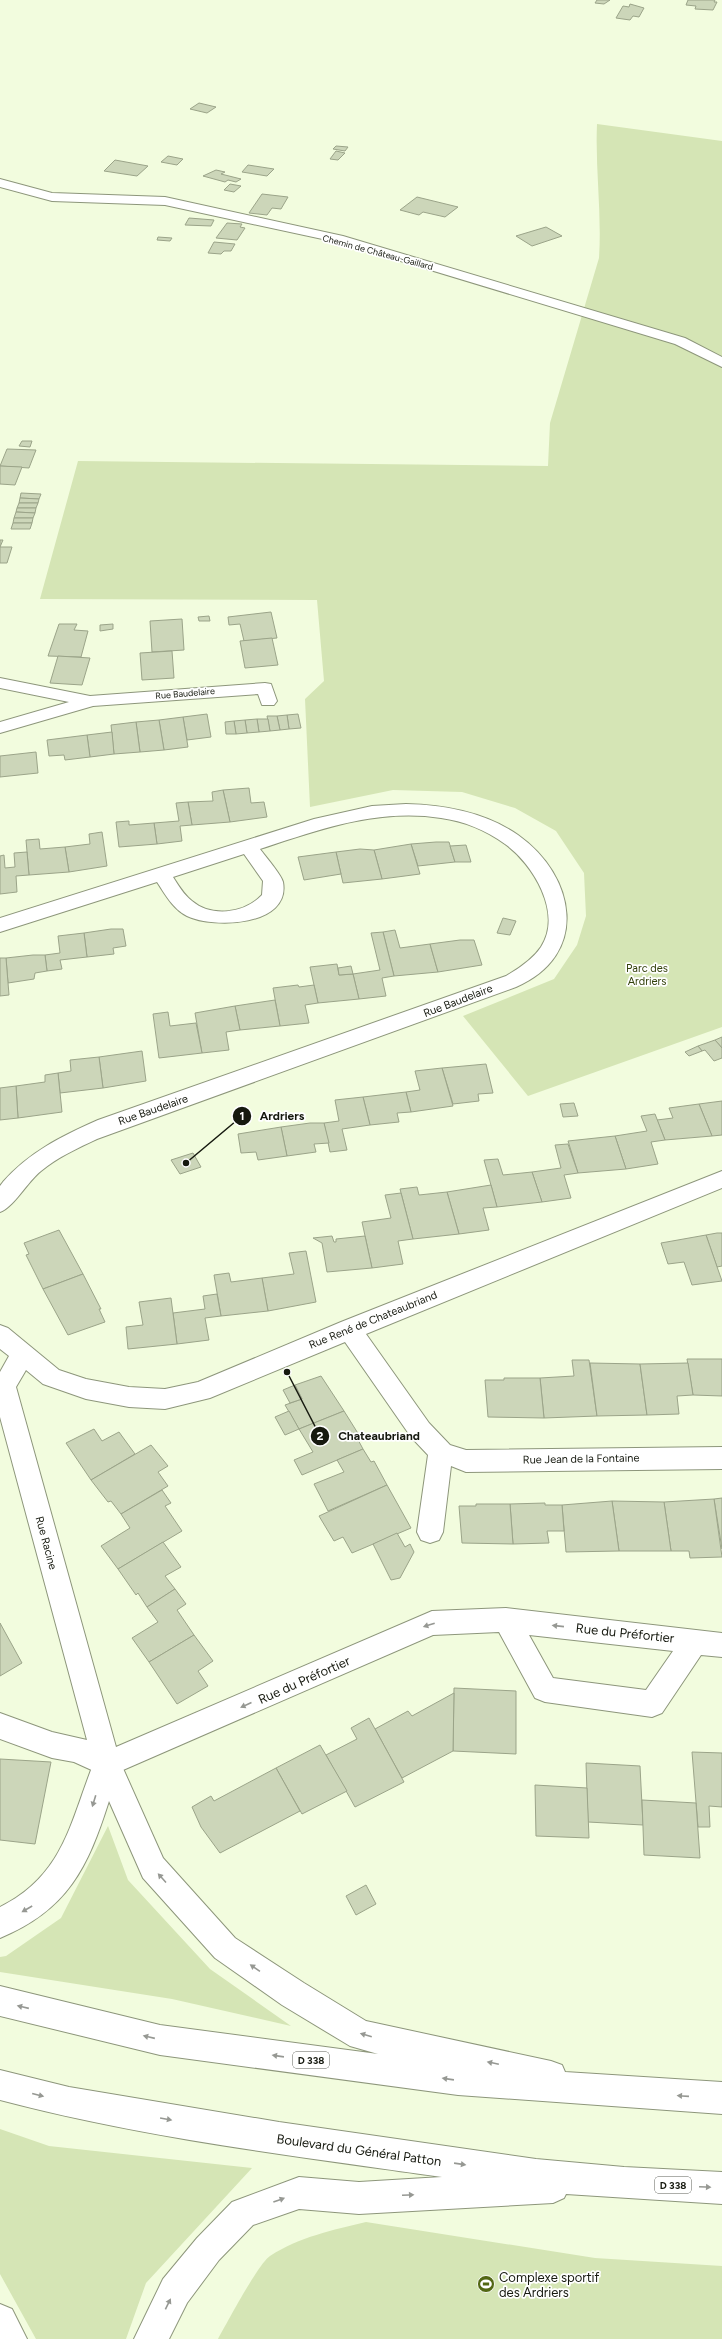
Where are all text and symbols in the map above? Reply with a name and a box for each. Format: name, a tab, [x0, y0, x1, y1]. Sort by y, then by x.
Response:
street label: Chemin de Château-Gaillard	[322, 232, 434, 272]
street label: Rue Baudelaire	[155, 685, 215, 701]
park label: Parc des Ardriers	[626, 962, 668, 988]
street label: Rue Baudelaire	[422, 982, 494, 1020]
street label: Rue Baudelaire	[116, 1092, 190, 1128]
callout: Ardriers	[232, 1104, 312, 1128]
text: 1	[239, 1109, 245, 1123]
text: Ardriers	[260, 1109, 305, 1123]
street label: Rue René de Chateaubriand	[307, 1288, 439, 1352]
callout: Chateaubriand	[310, 1424, 428, 1448]
text: 2	[317, 1429, 324, 1443]
text: Chateaubriand	[338, 1429, 420, 1443]
street label: Rue Jean de la Fontaine	[523, 1451, 639, 1467]
street label: Rue Racine	[33, 1515, 59, 1571]
street label: Rue du Préfortier	[575, 1620, 676, 1646]
one-way arrow	[552, 1622, 564, 1629]
one-way arrow	[423, 1623, 435, 1629]
street label: Rue du Préfortier	[256, 1653, 353, 1707]
one-way arrow	[240, 1702, 251, 1708]
one-way arrow	[91, 1796, 97, 1808]
one-way arrow	[158, 1873, 167, 1883]
one-way arrow	[21, 1905, 33, 1912]
one-way arrow	[250, 1964, 260, 1972]
one-way arrow	[17, 2004, 29, 2010]
one-way arrow	[359, 2032, 371, 2038]
one-way arrow	[143, 2034, 155, 2040]
road number: D 338	[293, 2052, 329, 2068]
one-way arrow	[272, 2053, 284, 2059]
one-way arrow	[487, 2060, 499, 2066]
one-way arrow	[442, 2076, 454, 2082]
one-way arrow	[32, 2092, 44, 2098]
one-way arrow	[677, 2092, 689, 2099]
one-way arrow	[159, 2116, 172, 2122]
street label: Boulevard du Général Patton	[276, 2131, 442, 2169]
one-way arrow	[454, 2161, 466, 2167]
road number: D 338	[655, 2177, 691, 2193]
one-way arrow	[699, 2183, 711, 2190]
one-way arrow	[402, 2192, 414, 2199]
one-way arrow	[274, 2197, 286, 2203]
place label: Complexe sportif des Ardriers	[499, 2270, 600, 2300]
sports icon: Complexe sportif des Ardriers	[476, 2274, 496, 2294]
one-way arrow	[165, 2298, 171, 2310]

